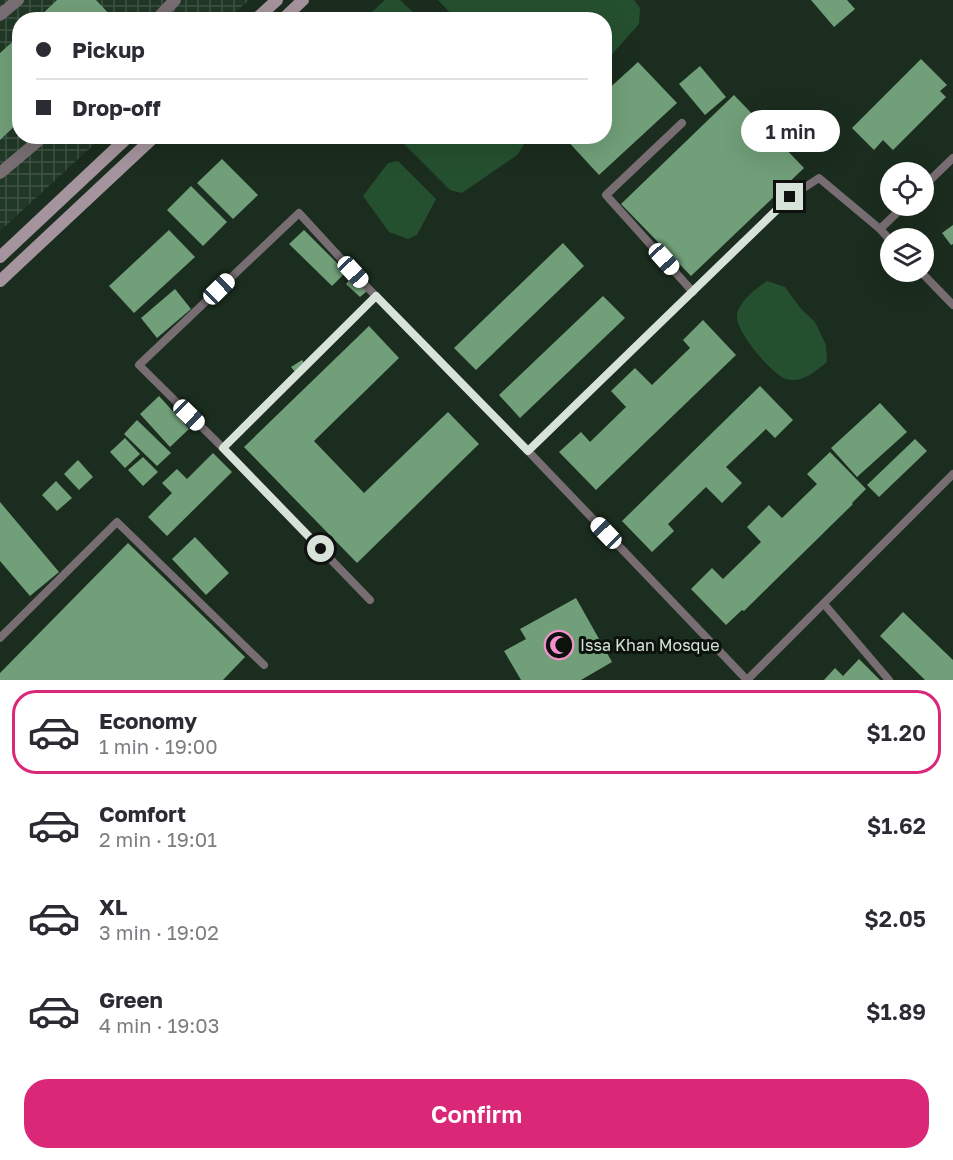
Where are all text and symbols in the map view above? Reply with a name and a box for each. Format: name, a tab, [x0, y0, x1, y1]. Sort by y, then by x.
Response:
text: Pickup	[72, 36, 145, 63]
text: Drop-off	[72, 94, 161, 121]
callout: 1 min	[740, 110, 840, 152]
text: 1 min	[765, 119, 816, 143]
map controls	[880, 162, 934, 282]
button: locate	[880, 162, 934, 216]
route end	[776, 183, 803, 210]
button: layers	[880, 228, 934, 282]
car	[645, 240, 683, 278]
car	[334, 253, 372, 291]
car	[200, 270, 238, 308]
car	[170, 396, 208, 434]
car	[587, 514, 625, 552]
route start	[307, 535, 334, 562]
mosque icon: Issa Khan Mosque	[543, 629, 575, 661]
place label: Issa Khan Mosque	[580, 635, 719, 655]
icon: car	[27, 705, 81, 759]
text: Economy	[99, 707, 197, 734]
text: $1.20	[866, 719, 926, 746]
text: 1 min · 19:00	[99, 734, 218, 758]
icon: car	[27, 798, 81, 852]
text: Comfort	[99, 800, 186, 827]
text: $1.62	[867, 812, 926, 839]
text: 2 min · 19:01	[99, 827, 217, 851]
icon: car	[27, 891, 81, 945]
text: XL	[99, 893, 127, 920]
text: $2.05	[864, 905, 926, 932]
text: 3 min · 19:02	[99, 920, 219, 944]
icon: car	[27, 984, 81, 1038]
text: Green	[99, 986, 163, 1013]
text: $1.89	[866, 998, 926, 1025]
text: 4 min · 19:03	[99, 1013, 219, 1037]
button: Confirm	[24, 1079, 929, 1148]

